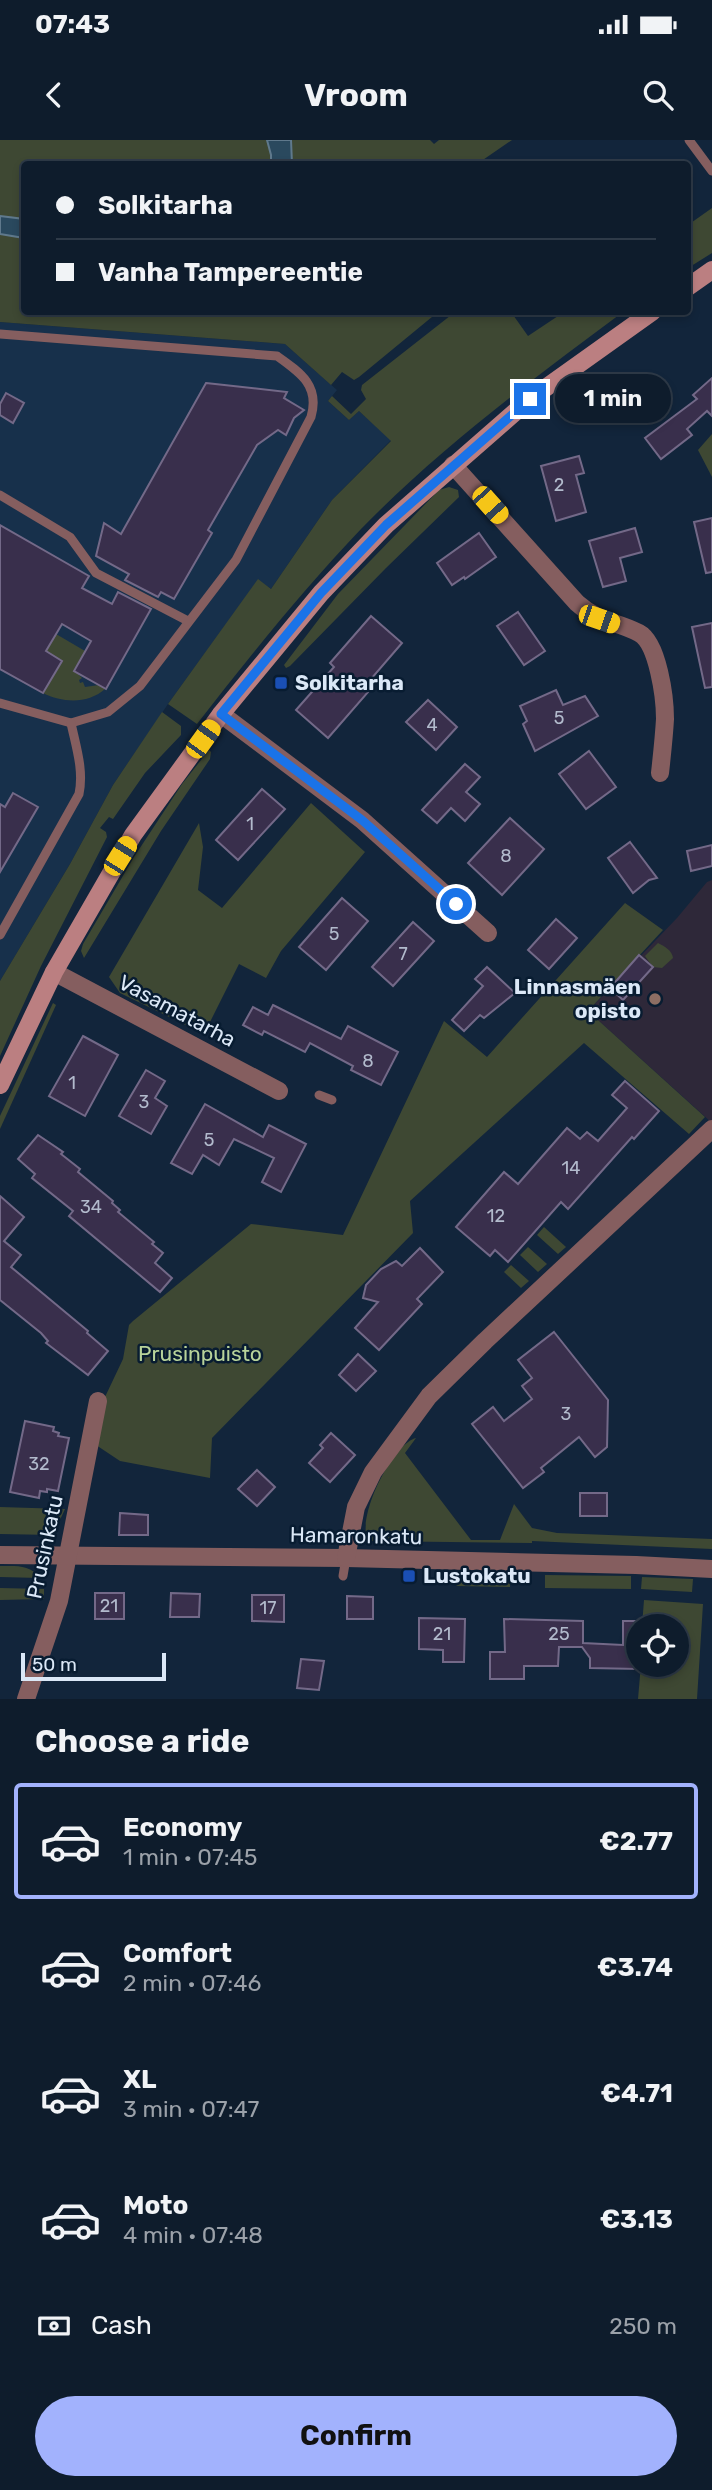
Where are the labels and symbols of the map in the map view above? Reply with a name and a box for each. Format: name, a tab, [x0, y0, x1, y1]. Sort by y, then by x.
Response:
callout: 1 min	[554, 374, 670, 424]
route end	[514, 383, 546, 415]
house number: 2	[554, 474, 564, 496]
car	[469, 482, 512, 528]
car	[576, 602, 623, 636]
place label: Solkitarha	[295, 670, 404, 695]
marker: Solkitarha	[273, 675, 289, 691]
house number: 5	[554, 707, 564, 729]
house number: 4	[426, 714, 438, 736]
car	[183, 716, 224, 762]
house number: 1	[246, 813, 254, 835]
car	[100, 833, 141, 879]
house number: 8	[500, 845, 512, 867]
route start	[440, 888, 472, 920]
house number: 5	[329, 923, 339, 945]
house number: 7	[398, 943, 408, 965]
street label: Vasamatarha	[115, 969, 240, 1052]
place label: Linnasmäen opisto	[514, 974, 641, 1023]
marker: Linnasmäen opisto	[647, 991, 663, 1007]
house number: 8	[362, 1050, 374, 1072]
house number: 1	[68, 1072, 76, 1094]
house number: 3	[139, 1091, 149, 1113]
house number: 5	[204, 1129, 214, 1151]
house number: 14	[562, 1157, 580, 1179]
house number: 34	[80, 1196, 102, 1218]
house number: 12	[487, 1205, 505, 1227]
park label: Prusinpuisto	[138, 1341, 262, 1366]
house number: 3	[561, 1403, 571, 1425]
house number: 32	[28, 1453, 50, 1475]
street label: Prusinkatu	[21, 1493, 68, 1601]
street label: Hamaronkatu	[290, 1522, 422, 1549]
place label: Lustokatu	[423, 1563, 531, 1588]
marker: Lustokatu	[401, 1568, 417, 1584]
house number: 21	[100, 1595, 118, 1617]
house number: 17	[260, 1597, 276, 1619]
house number: 21	[433, 1623, 451, 1645]
house number: 25	[548, 1623, 570, 1645]
scale bar	[21, 1650, 166, 1682]

